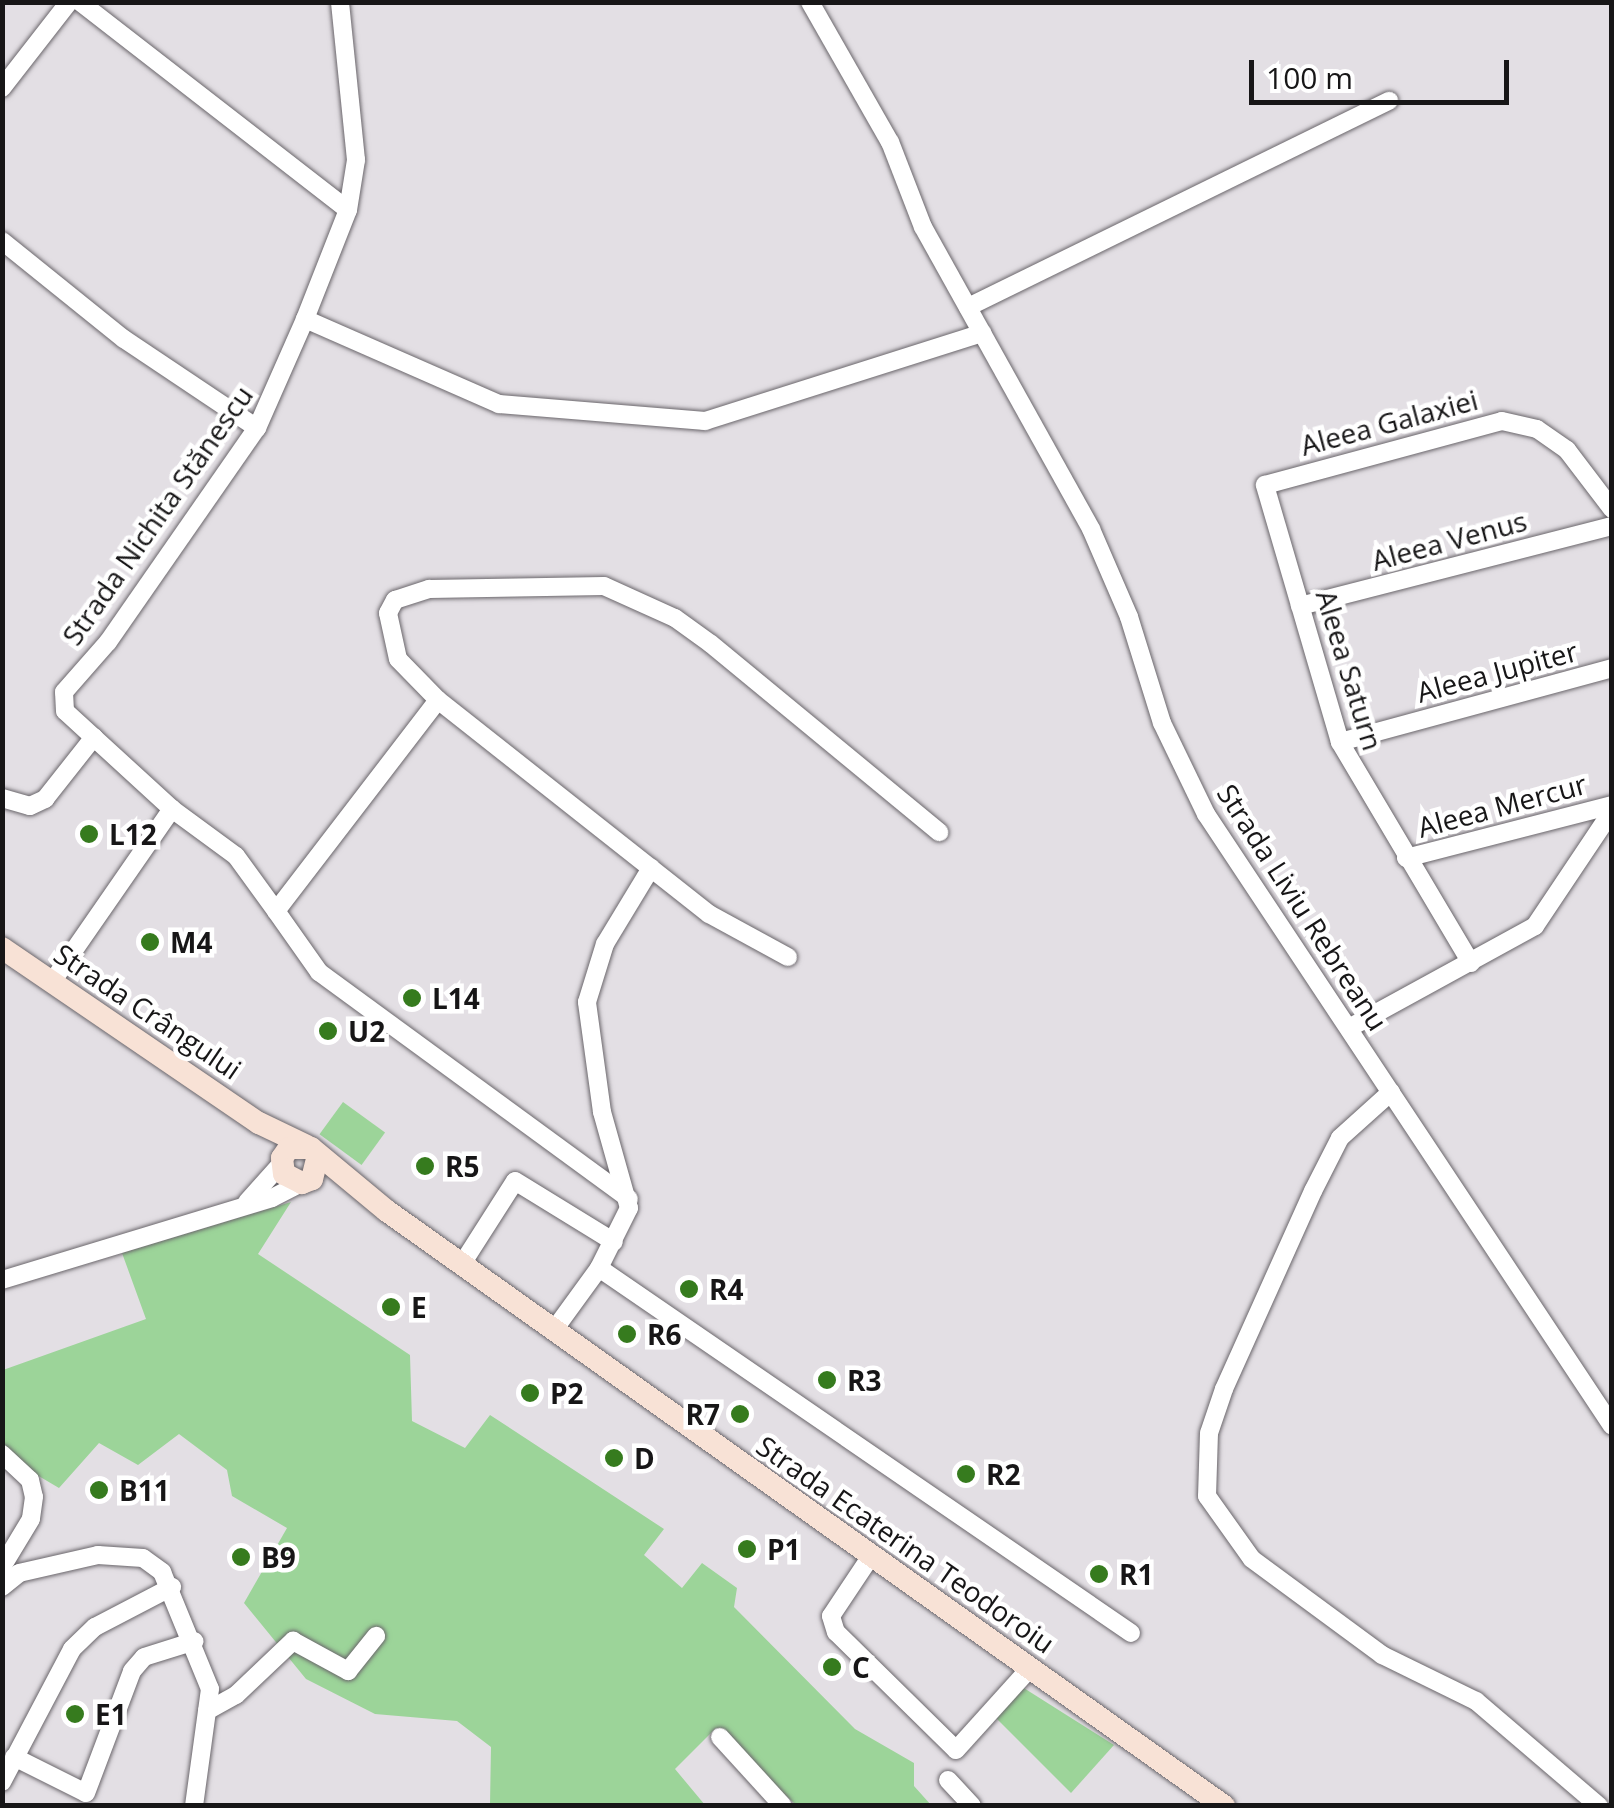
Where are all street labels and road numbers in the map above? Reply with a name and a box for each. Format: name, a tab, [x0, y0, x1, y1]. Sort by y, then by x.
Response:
street label: Strada Nichita Stănescu	[55, 379, 259, 651]
street label: Aleea Galaxiei	[1297, 382, 1481, 462]
street label: Aleea Venus	[1368, 503, 1530, 577]
street label: Aleea Saturn	[1310, 586, 1390, 754]
street label: Aleea Jupiter	[1413, 633, 1581, 709]
street label: Aleea Mercur	[1414, 766, 1590, 844]
street label: Strada Liviu Rebreanu	[1211, 778, 1395, 1036]
street label: Strada Crângului	[48, 936, 248, 1086]
street label: Strada Ecaterina Teodoroiu	[751, 1428, 1061, 1660]

